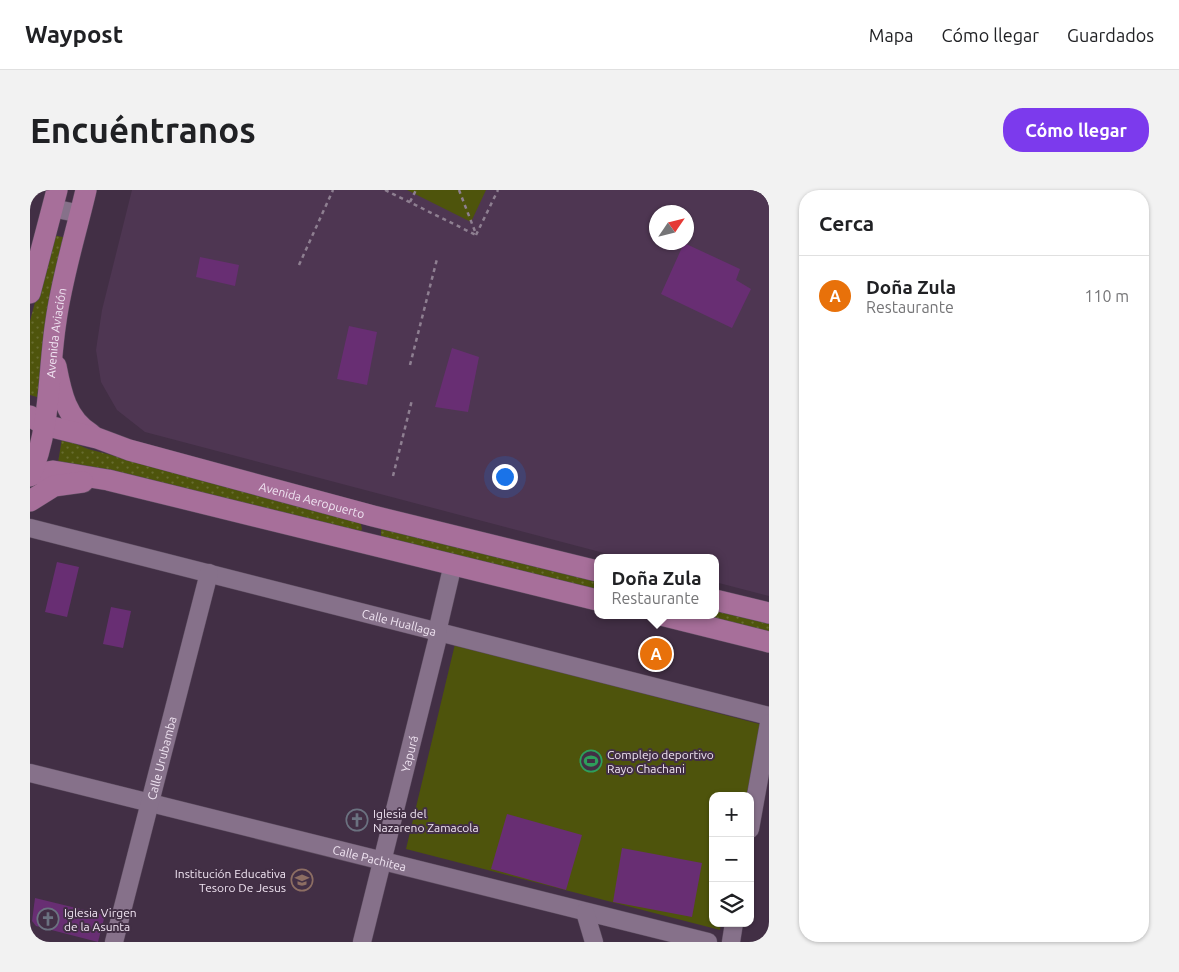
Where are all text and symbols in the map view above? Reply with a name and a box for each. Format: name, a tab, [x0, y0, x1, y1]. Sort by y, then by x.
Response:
text: Waypost	[25, 21, 123, 48]
text: Mapa	[869, 25, 914, 45]
text: Cómo llegar	[942, 25, 1039, 45]
text: Guardados	[1067, 25, 1154, 45]
button: Cómo llegar	[1003, 108, 1149, 152]
text: Encuéntranos	[30, 110, 256, 150]
north arrow	[649, 205, 694, 250]
text: Cerca	[819, 211, 874, 235]
text: Doña Zula	[866, 276, 956, 298]
street label: Avenida Aviación	[44, 287, 68, 378]
text: A	[829, 287, 841, 305]
text: 110 m	[1084, 287, 1129, 305]
text: Restaurante	[866, 298, 954, 316]
your location	[492, 464, 518, 490]
street label: Avenida Aeropuerto	[258, 479, 366, 520]
popup	[594, 554, 719, 619]
text: Doña Zula	[612, 567, 701, 589]
text: Restaurante	[612, 589, 699, 607]
street label: Calle Huallaga	[361, 606, 438, 638]
pin: A	[640, 635, 672, 673]
street label: Calle Urubamba	[144, 715, 178, 801]
street label: Yapurá	[398, 734, 420, 773]
place label: Complejo deportivo Rayo Chachani	[607, 748, 714, 775]
sports icon: Complejo deportivo Rayo Chachani	[579, 749, 603, 773]
map controls	[709, 792, 754, 927]
button: +	[709, 792, 754, 837]
place label: Iglesia del Nazareno Zamacola	[373, 807, 479, 834]
church icon: Iglesia del Nazareno Zamacola	[345, 808, 369, 832]
button: −	[709, 837, 754, 882]
street label: Calle Pachitea	[331, 842, 408, 873]
place label: Institución Educativa Tesoro De Jesus	[175, 867, 286, 894]
school or university icon: Institución Educativa Tesoro De Jesus	[290, 868, 314, 892]
button: layers	[709, 882, 754, 927]
place label: Iglesia Virgen de la Asunta	[64, 906, 137, 933]
church icon: Iglesia Virgen de la Asunta	[36, 907, 60, 931]

